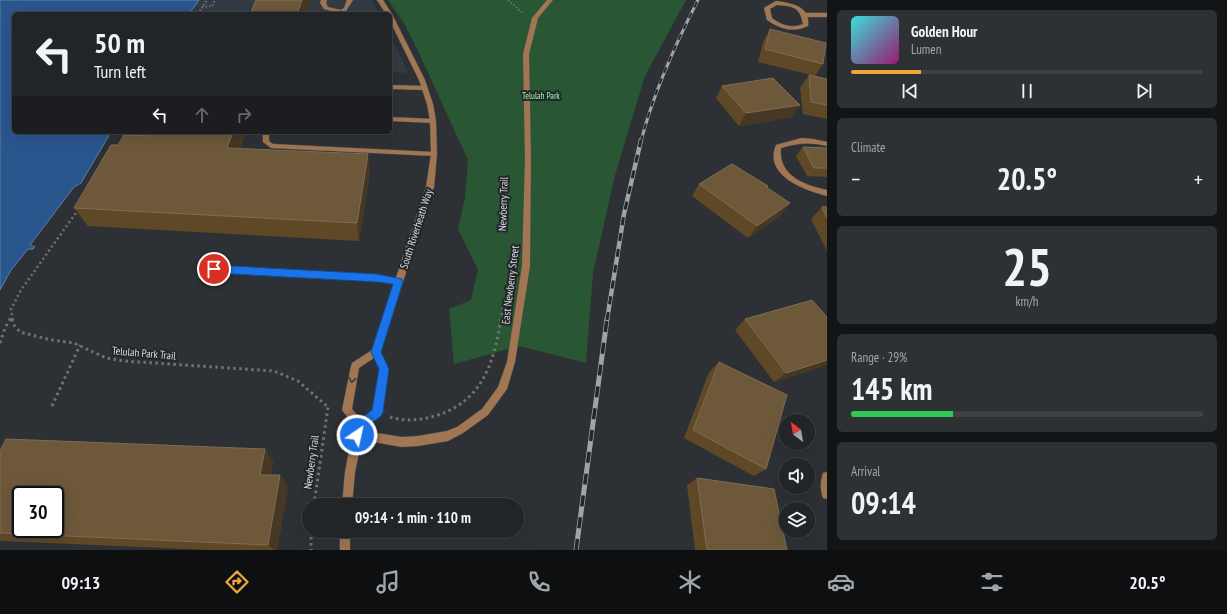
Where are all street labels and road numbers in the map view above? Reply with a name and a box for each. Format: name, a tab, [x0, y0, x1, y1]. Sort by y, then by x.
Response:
street label: Newberry Trail	[495, 176, 511, 231]
street label: South Riverheath Way	[396, 186, 436, 271]
street label: East Newberry Street	[498, 245, 522, 325]
street label: Telulah Park Trail	[111, 343, 177, 363]
street label: Newberry Trail	[300, 434, 322, 490]

